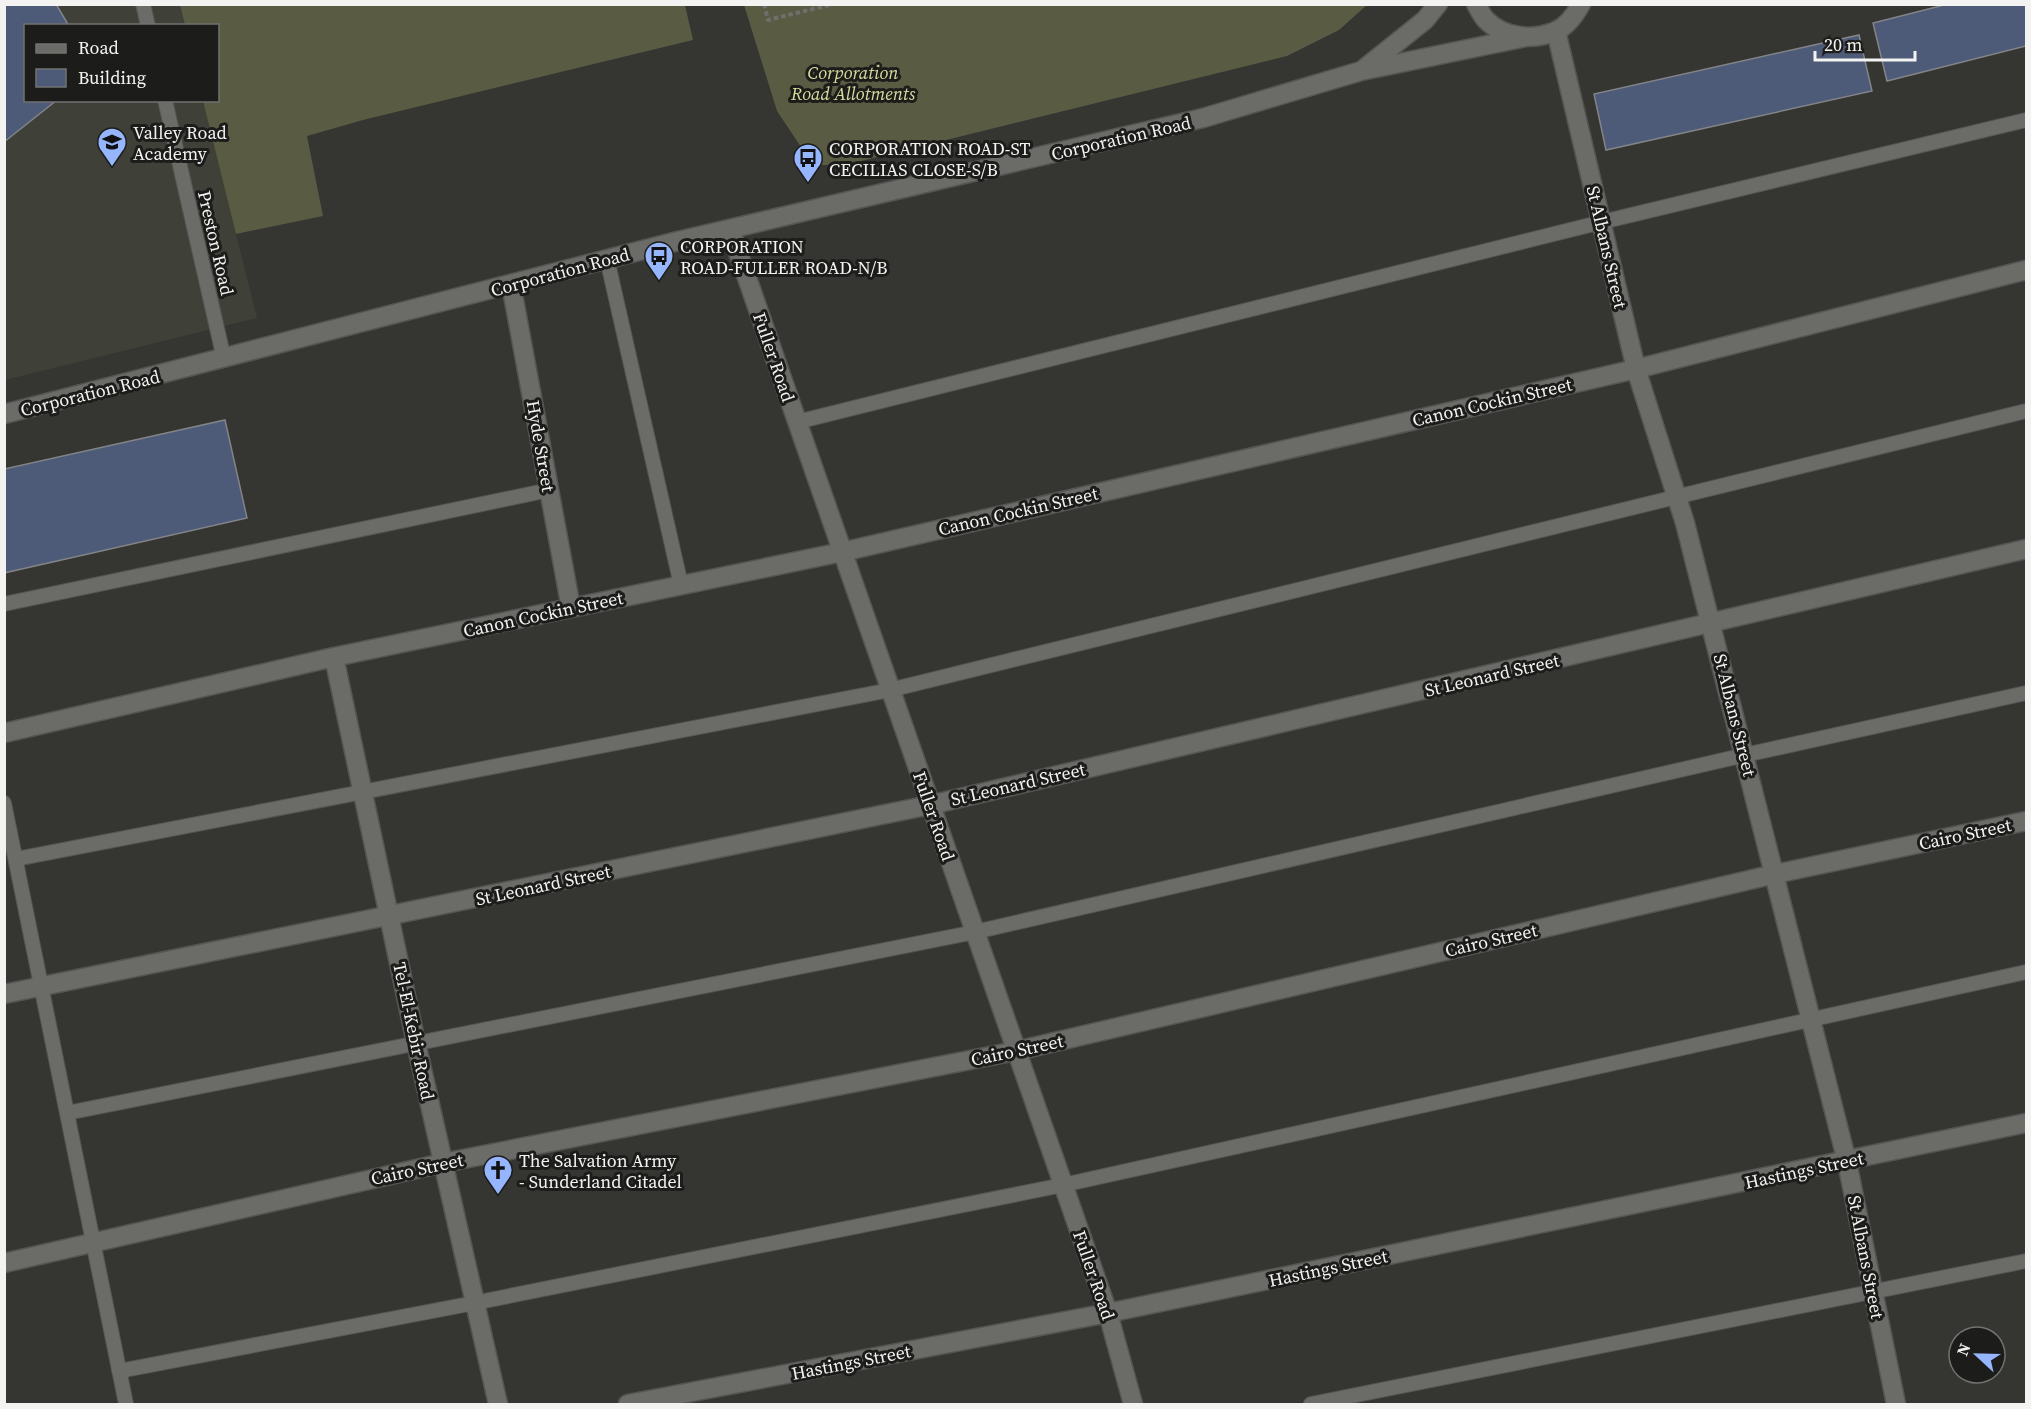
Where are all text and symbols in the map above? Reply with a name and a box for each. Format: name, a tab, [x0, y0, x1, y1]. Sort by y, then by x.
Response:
legend	[24, 24, 219, 102]
scale bar	[1815, 24, 1916, 62]
text: 20 m	[1824, 32, 1862, 57]
text: Road	[78, 35, 119, 60]
park label: Corporation Road Allotments	[790, 60, 916, 106]
text: Building	[78, 65, 146, 90]
street label: Corporation Road	[1049, 110, 1193, 166]
place label: Valley Road Academy	[133, 120, 227, 166]
school or university icon: Valley Road Academy	[96, 126, 128, 168]
place label: CORPORATION ROAD-ST CECILIAS CLOSE-S/B	[829, 136, 1030, 182]
bus stop icon: CORPORATION ROAD-ST CECILIAS CLOSE-S/B	[792, 142, 824, 184]
street label: St Albans Street	[1581, 183, 1633, 311]
street label: Preston Road	[192, 188, 240, 298]
place label: CORPORATION ROAD-FULLER ROAD-N/B	[680, 234, 888, 280]
bus stop icon: CORPORATION ROAD-FULLER ROAD-N/B	[643, 240, 675, 282]
street label: Corporation Road	[488, 241, 632, 303]
street label: Fuller Road	[747, 309, 801, 405]
street label: Corporation Road	[18, 364, 162, 422]
street label: Canon Cockin Street	[1410, 371, 1574, 433]
street label: Hyde Street	[521, 398, 561, 494]
street label: Canon Cockin Street	[936, 480, 1100, 542]
street label: Canon Cockin Street	[461, 585, 625, 643]
street label: St Leonard Street	[1422, 647, 1562, 703]
street label: St Albans Street	[1708, 651, 1762, 779]
street label: St Leonard Street	[948, 756, 1088, 812]
street label: Fuller Road	[907, 768, 961, 864]
street label: Cairo Street	[1916, 812, 2014, 856]
street label: St Leonard Street	[473, 858, 613, 911]
street label: Cairo Street	[1442, 917, 1540, 963]
street label: Tel-El-Kebir Road	[387, 960, 441, 1102]
street label: Cairo Street	[968, 1028, 1066, 1072]
street label: Hastings Street	[1742, 1145, 1866, 1195]
street label: Cairo Street	[368, 1147, 466, 1191]
place label: The Salvation Army - Sunderland Citadel	[519, 1148, 682, 1194]
church icon: The Salvation Army - Sunderland Citadel	[482, 1154, 514, 1196]
street label: St Albans Street	[1842, 1193, 1890, 1321]
street label: Fuller Road	[1067, 1227, 1121, 1323]
street label: Hastings Street	[1266, 1243, 1390, 1293]
north arrow	[1947, 1325, 2007, 1385]
street label: Hastings Street	[789, 1338, 913, 1386]
text: N	[1951, 1340, 1976, 1359]

